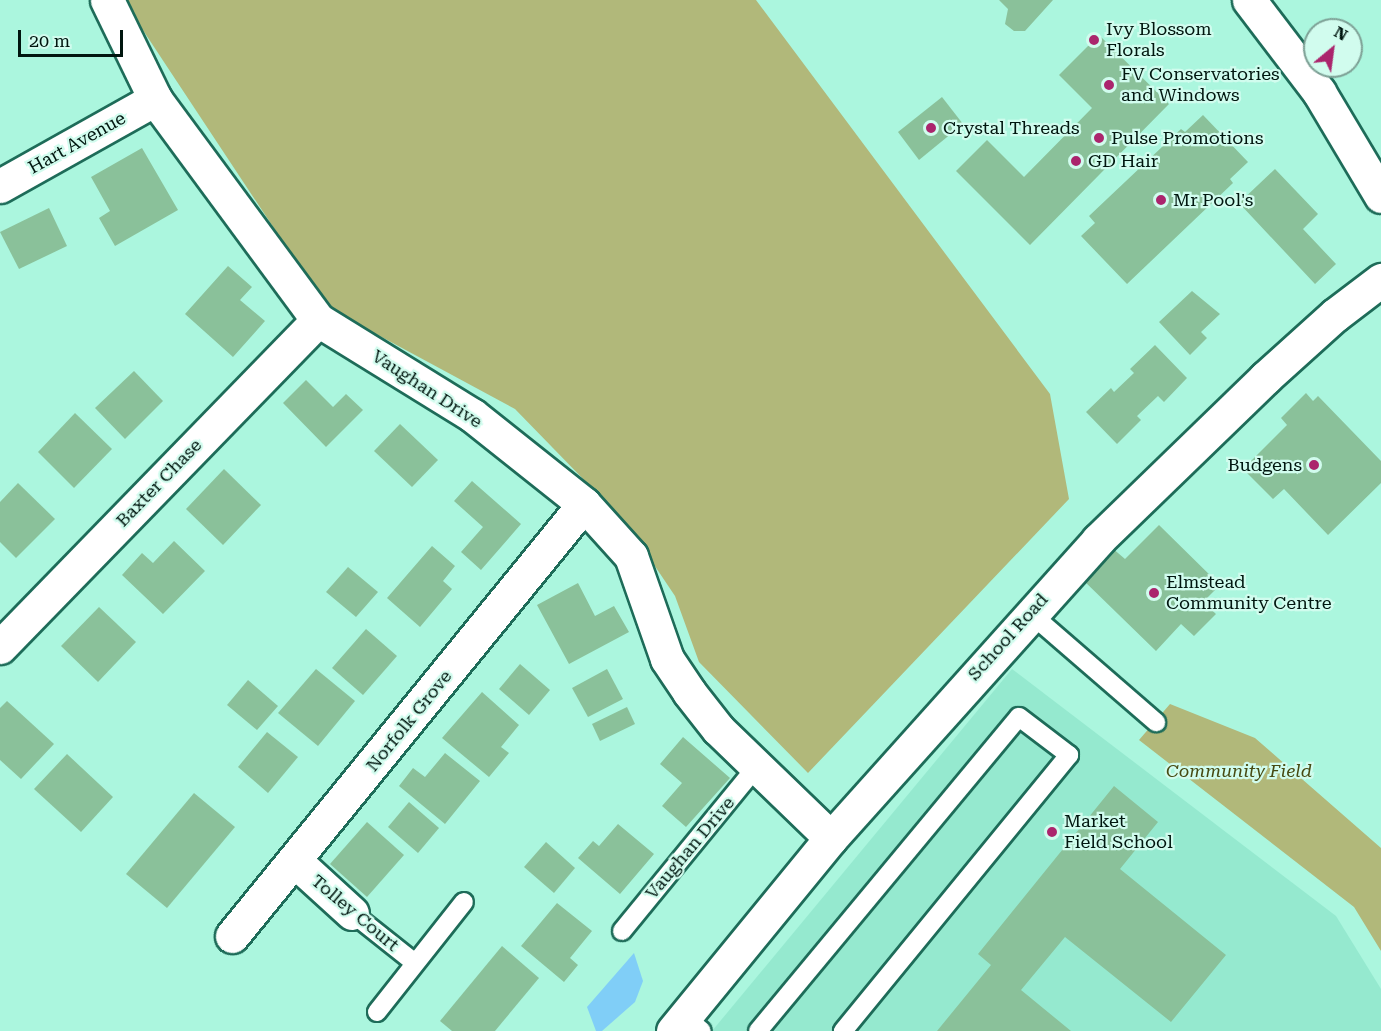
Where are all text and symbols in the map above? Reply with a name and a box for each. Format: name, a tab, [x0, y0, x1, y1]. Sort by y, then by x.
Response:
scale bar	[21, 18, 126, 56]
north arrow	[1303, 18, 1363, 78]
place label: Ivy Blossom Florals	[1106, 19, 1212, 62]
text: N	[1331, 22, 1351, 45]
text: 20 m	[29, 30, 70, 51]
marker: Ivy Blossom Florals	[1087, 33, 1101, 47]
place label: FV Conservatories and Windows	[1121, 64, 1280, 106]
marker: FV Conservatories and Windows	[1102, 78, 1116, 92]
street label: Hart Avenue	[25, 107, 129, 179]
place label: Crystal Threads	[943, 117, 1080, 139]
marker: Crystal Threads	[924, 121, 938, 135]
place label: Pulse Promotions	[1111, 127, 1264, 149]
marker: Pulse Promotions	[1092, 131, 1106, 145]
place label: GD Hair	[1088, 150, 1158, 172]
marker: GD Hair	[1069, 154, 1083, 168]
place label: Mr Pool's	[1173, 189, 1253, 211]
marker: Mr Pool's	[1154, 193, 1168, 207]
street label: Vaughan Drive	[368, 345, 486, 433]
street label: Baxter Chase	[112, 435, 206, 531]
place label: Budgens	[1228, 454, 1302, 476]
marker: Budgens	[1307, 458, 1321, 472]
place label: Elmstead Community Centre	[1166, 572, 1332, 614]
marker: Elmstead Community Centre	[1147, 586, 1161, 600]
street label: School Road	[963, 589, 1053, 685]
street label: Norfolk Grove	[362, 666, 456, 776]
park label: Community Field	[1166, 760, 1312, 782]
street label: Vaughan Drive	[641, 792, 739, 904]
place label: Market Field School	[1064, 811, 1173, 854]
marker: Market Field School	[1045, 825, 1059, 839]
street label: Tolley Court	[307, 870, 403, 956]

